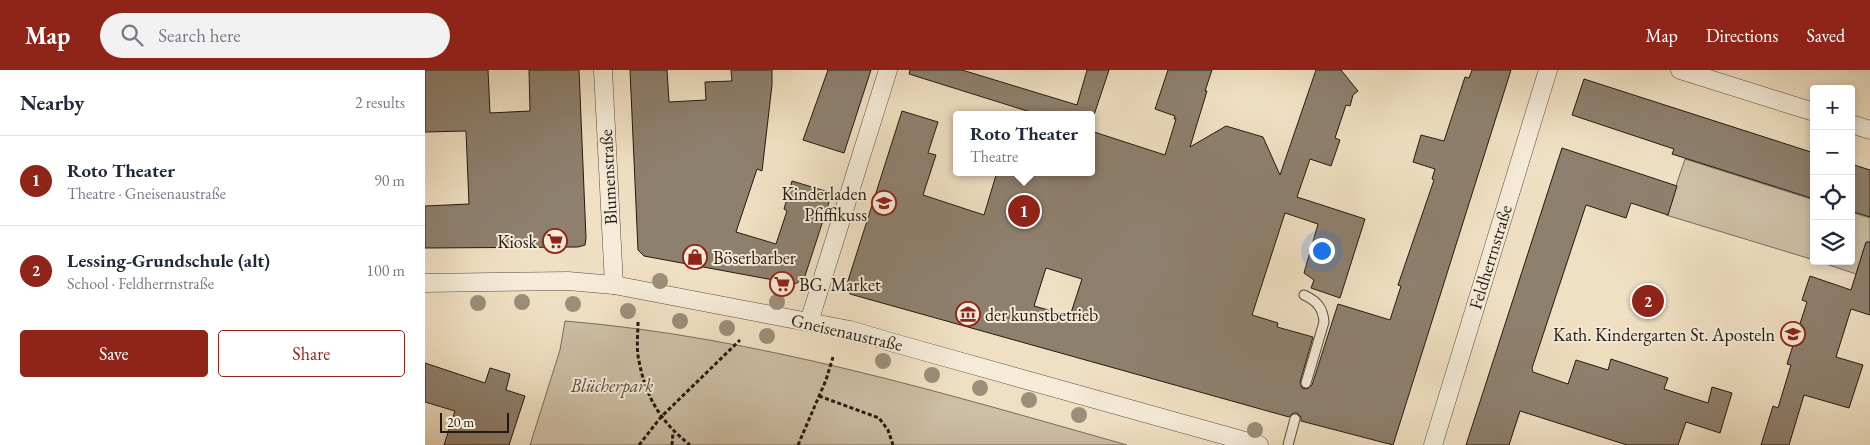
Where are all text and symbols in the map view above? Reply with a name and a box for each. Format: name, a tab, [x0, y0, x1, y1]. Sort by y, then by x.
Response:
search box	[100, 13, 450, 58]
text: Map	[25, 20, 70, 51]
icon: search	[118, 21, 146, 49]
text: Search here	[158, 23, 241, 48]
text: Map	[1646, 24, 1678, 47]
text: Directions	[1706, 24, 1778, 47]
text: Saved	[1806, 24, 1845, 47]
map controls	[1810, 85, 1855, 265]
button: +	[1810, 85, 1855, 130]
text: Nearby	[20, 89, 84, 116]
text: 2 results	[355, 92, 405, 113]
popup	[953, 111, 1095, 176]
text: Roto Theater	[970, 121, 1078, 146]
street label: Blumenstraße	[594, 129, 622, 225]
button: −	[1810, 130, 1855, 175]
text: Theatre	[970, 146, 1018, 167]
text: Roto Theater	[67, 158, 175, 183]
text: 1	[32, 170, 40, 191]
text: 90 m	[374, 170, 405, 191]
button: locate	[1810, 175, 1855, 220]
place label: Kinderladen Pfiffikuss	[782, 182, 867, 226]
text: Theatre · Gneisenaustraße	[67, 183, 226, 204]
school or university icon: Kinderladen Pfiffikuss	[871, 190, 897, 216]
pin: 1	[1008, 192, 1040, 230]
street label: Feldherrnstraße	[1463, 202, 1517, 312]
button: layers	[1810, 220, 1855, 265]
supermarket icon: Kiosk	[542, 228, 568, 254]
place label: Kiosk	[497, 230, 538, 253]
your location	[1309, 238, 1335, 264]
shop icon: Böserbarber	[682, 244, 708, 270]
place label: Böserbarber	[713, 246, 796, 269]
text: Lessing-Grundschule (alt)	[67, 248, 270, 273]
text: 2	[32, 260, 40, 281]
text: 100 m	[366, 260, 405, 281]
supermarket icon: BG. Market	[769, 271, 795, 297]
text: School · Feldherrnstraße	[67, 273, 214, 294]
place label: BG. Market	[799, 273, 881, 296]
pin: 2	[1632, 282, 1664, 320]
museum icon: der kunstbetrieb	[955, 301, 981, 327]
place label: der kunstbetrieb	[985, 303, 1098, 326]
street label: Gneisenaustraße	[789, 308, 905, 356]
school or university icon: Kath. Kindergarten St. Aposteln	[1780, 321, 1806, 347]
place label: Kath. Kindergarten St. Aposteln	[1553, 323, 1775, 346]
button: Save	[20, 330, 208, 377]
button: Share	[218, 330, 405, 377]
park label: Blücherpark	[570, 374, 653, 398]
scale bar	[440, 410, 509, 433]
text: 20 m	[447, 413, 474, 431]

